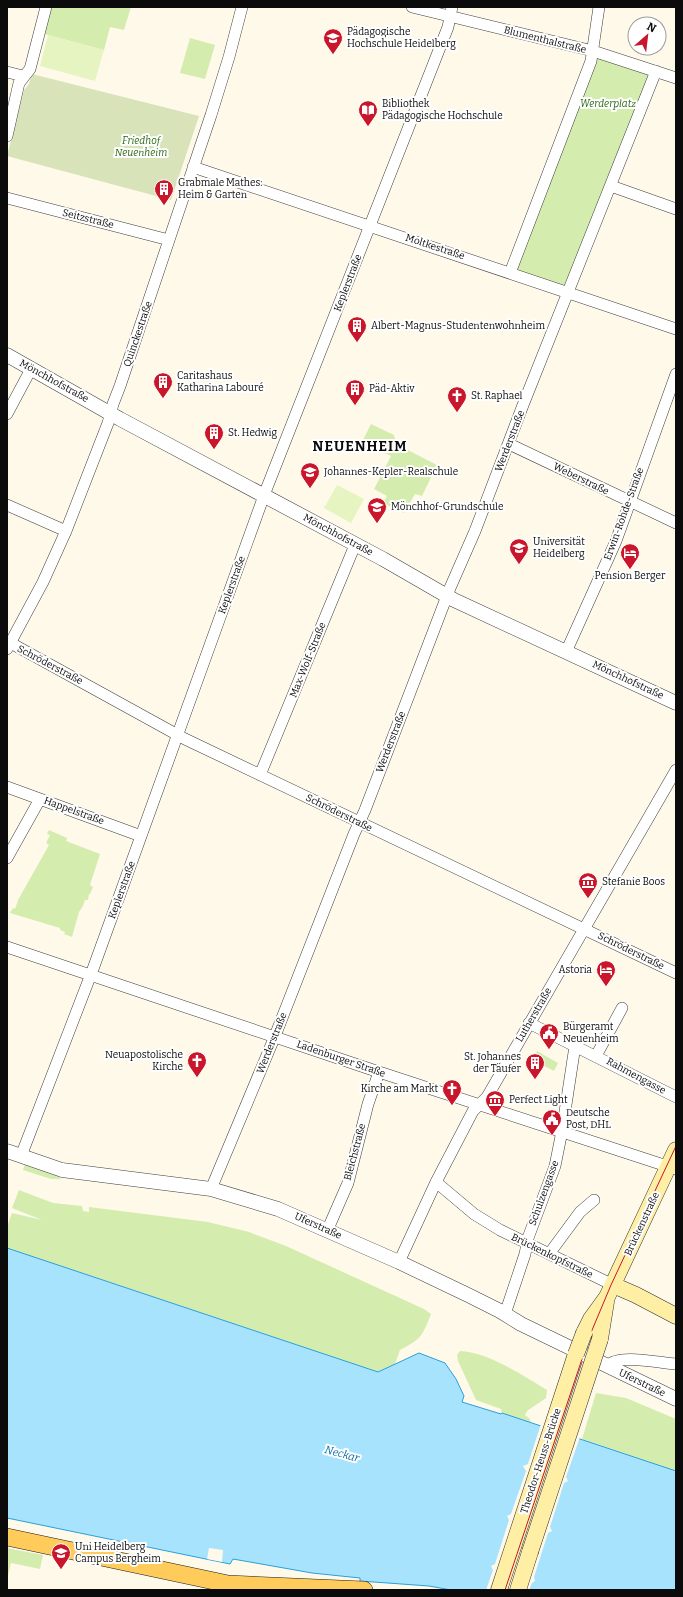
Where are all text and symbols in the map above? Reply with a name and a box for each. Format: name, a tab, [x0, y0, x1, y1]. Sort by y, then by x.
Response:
north arrow	[627, 16, 667, 56]
text: N	[645, 20, 659, 36]
street label: Blumenthalstraße	[502, 24, 588, 56]
place label: Pädagogische Hochschule Heidelberg	[347, 26, 456, 50]
school or university icon: Pädagogische Hochschule Heidelberg	[322, 27, 344, 55]
place label: Bibliothek Pädagogische Hochschule	[382, 98, 503, 122]
park label: Werderplatz	[580, 98, 636, 110]
library icon: Bibliothek Pädagogische Hochschule	[357, 99, 379, 127]
park label: Friedhof Neuenheim	[115, 135, 167, 159]
place label: Grabmale Mathes: Heim & Garten	[178, 177, 262, 201]
building icon: Grabmale Mathes: Heim & Garten	[153, 178, 175, 206]
street label: Seitzstraße	[61, 207, 115, 231]
street label: Moltkestraße	[404, 232, 466, 262]
street label: Keplerstraße	[332, 253, 364, 313]
street label: Quinckestraße	[121, 300, 155, 368]
building icon: Albert-Magnus-Studentenwohnheim	[346, 315, 368, 343]
place label: Albert-Magnus-Studentenwohnheim	[371, 320, 546, 332]
street label: Mönchhofstraße	[17, 357, 91, 405]
place label: Caritashaus Katharina Labouré	[177, 370, 264, 394]
building icon: Caritashaus Katharina Labouré	[152, 371, 174, 399]
building icon: Päd-Aktiv	[344, 378, 366, 406]
place label: Päd-Aktiv	[369, 383, 415, 395]
church icon: St. Raphael	[446, 385, 468, 413]
place label: St. Raphael	[471, 390, 523, 402]
street label: Werderstraße	[493, 409, 527, 473]
building icon: St. Hedwig	[203, 422, 225, 450]
place label: St. Hedwig	[228, 427, 278, 439]
district label: NEUENHEIM	[313, 438, 407, 455]
street label: Weberstraße	[551, 460, 611, 498]
school or university icon: Johannes-Kepler-Realschule	[299, 461, 321, 489]
place label: Johannes-Kepler-Realschule	[323, 466, 458, 478]
street label: Erwin-Rohde-Straße	[602, 466, 646, 562]
school or university icon: Mönchhof-Grundschule	[366, 496, 388, 524]
place label: Mönchhof-Grundschule	[391, 501, 503, 513]
street label: Mönchhofstraße	[301, 512, 375, 558]
place label: Universität Heidelberg	[533, 536, 585, 560]
school or university icon: Universität Heidelberg	[508, 537, 530, 565]
hotel icon: Pension Berger	[619, 542, 641, 570]
street label: Keplerstraße	[216, 554, 248, 616]
place label: Pension Berger	[595, 570, 666, 582]
street label: Max-Wolf-Straße	[287, 621, 329, 699]
street label: Schröderstraße	[15, 643, 85, 687]
street label: Mönchhofstraße	[590, 658, 666, 702]
street label: Werderstraße	[374, 710, 408, 774]
street label: Schröderstraße	[304, 792, 374, 834]
street label: Happelstraße	[42, 795, 106, 827]
street label: Keplerstraße	[106, 859, 138, 921]
museum icon: Stefanie Boos	[577, 871, 599, 899]
place label: Stefanie Boos	[602, 876, 665, 888]
street label: Schröderstraße	[596, 930, 666, 972]
hotel icon: Astoria	[595, 959, 617, 987]
place label: Astoria	[558, 964, 593, 976]
street label: Lutherstraße	[514, 986, 554, 1044]
street label: Werderstraße	[254, 1011, 290, 1075]
place label: Bürgeramt Neuenheim	[563, 1021, 619, 1045]
public building icon: Bürgeramt Neuenheim	[538, 1022, 560, 1050]
street label: Ladenburger Straße	[295, 1038, 387, 1080]
place label: Neuapostolische Kirche	[105, 1049, 183, 1073]
church icon: Neuapostolische Kirche	[186, 1050, 208, 1078]
place label: St. Johannes der Täufer	[464, 1051, 522, 1075]
building icon: St. Johannes der Täufer	[524, 1052, 546, 1080]
street label: Rahmengasse	[604, 1055, 668, 1097]
church icon: Kirche am Markt	[441, 1078, 463, 1106]
place label: Kirche am Markt	[361, 1083, 438, 1095]
museum icon: Perfect Light	[484, 1089, 506, 1117]
place label: Perfect Light	[509, 1094, 568, 1106]
place label: Deutsche Post, DHL	[566, 1107, 611, 1131]
public building icon: Deutsche Post, DHL	[541, 1108, 563, 1136]
street label: Bleichstraße	[342, 1122, 368, 1182]
street label: Schulzengasse	[527, 1159, 561, 1227]
street label: Brückenstraße	[622, 1190, 662, 1258]
street label: Uferstraße	[292, 1210, 344, 1242]
street label: Brückenkopfstraße	[509, 1231, 595, 1281]
street label: Uferstraße	[617, 1367, 667, 1399]
street label: Theodor-Heuss-Brücke	[518, 1407, 564, 1515]
water label: Neckar	[323, 1443, 361, 1465]
place label: Uni Heidelberg Campus Bergheim	[75, 1541, 161, 1565]
school or university icon: Uni Heidelberg Campus Bergheim	[50, 1542, 72, 1570]

